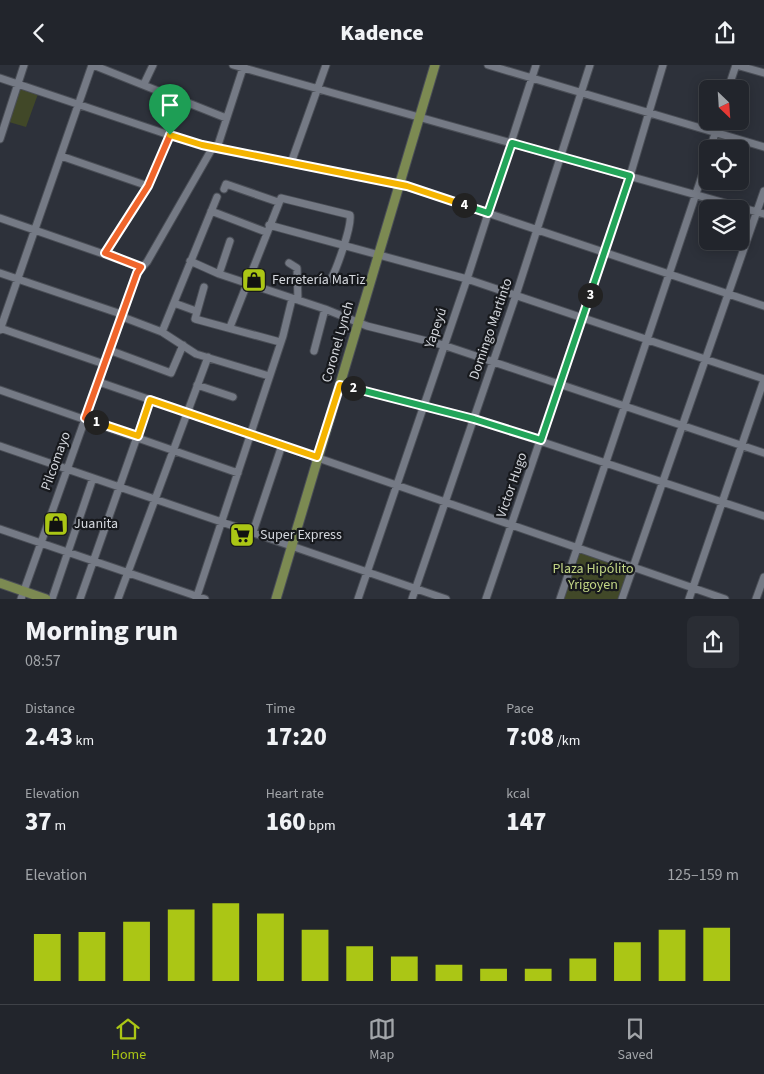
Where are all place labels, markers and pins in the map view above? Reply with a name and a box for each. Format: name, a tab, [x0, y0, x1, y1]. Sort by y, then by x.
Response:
pin	[149, 84, 191, 135]
pin: 4	[452, 193, 476, 217]
shop icon: Ferretería MaTiz	[241, 267, 267, 293]
place label: Ferretería MaTiz	[272, 270, 366, 290]
pin: 3	[578, 283, 602, 307]
pin: 2	[340, 375, 366, 401]
pin: 1	[84, 409, 108, 435]
shop icon: Juanita	[43, 511, 69, 537]
place label: Juanita	[74, 514, 118, 534]
supermarket icon: Super Express	[229, 522, 255, 548]
place label: Super Express	[260, 525, 342, 545]

